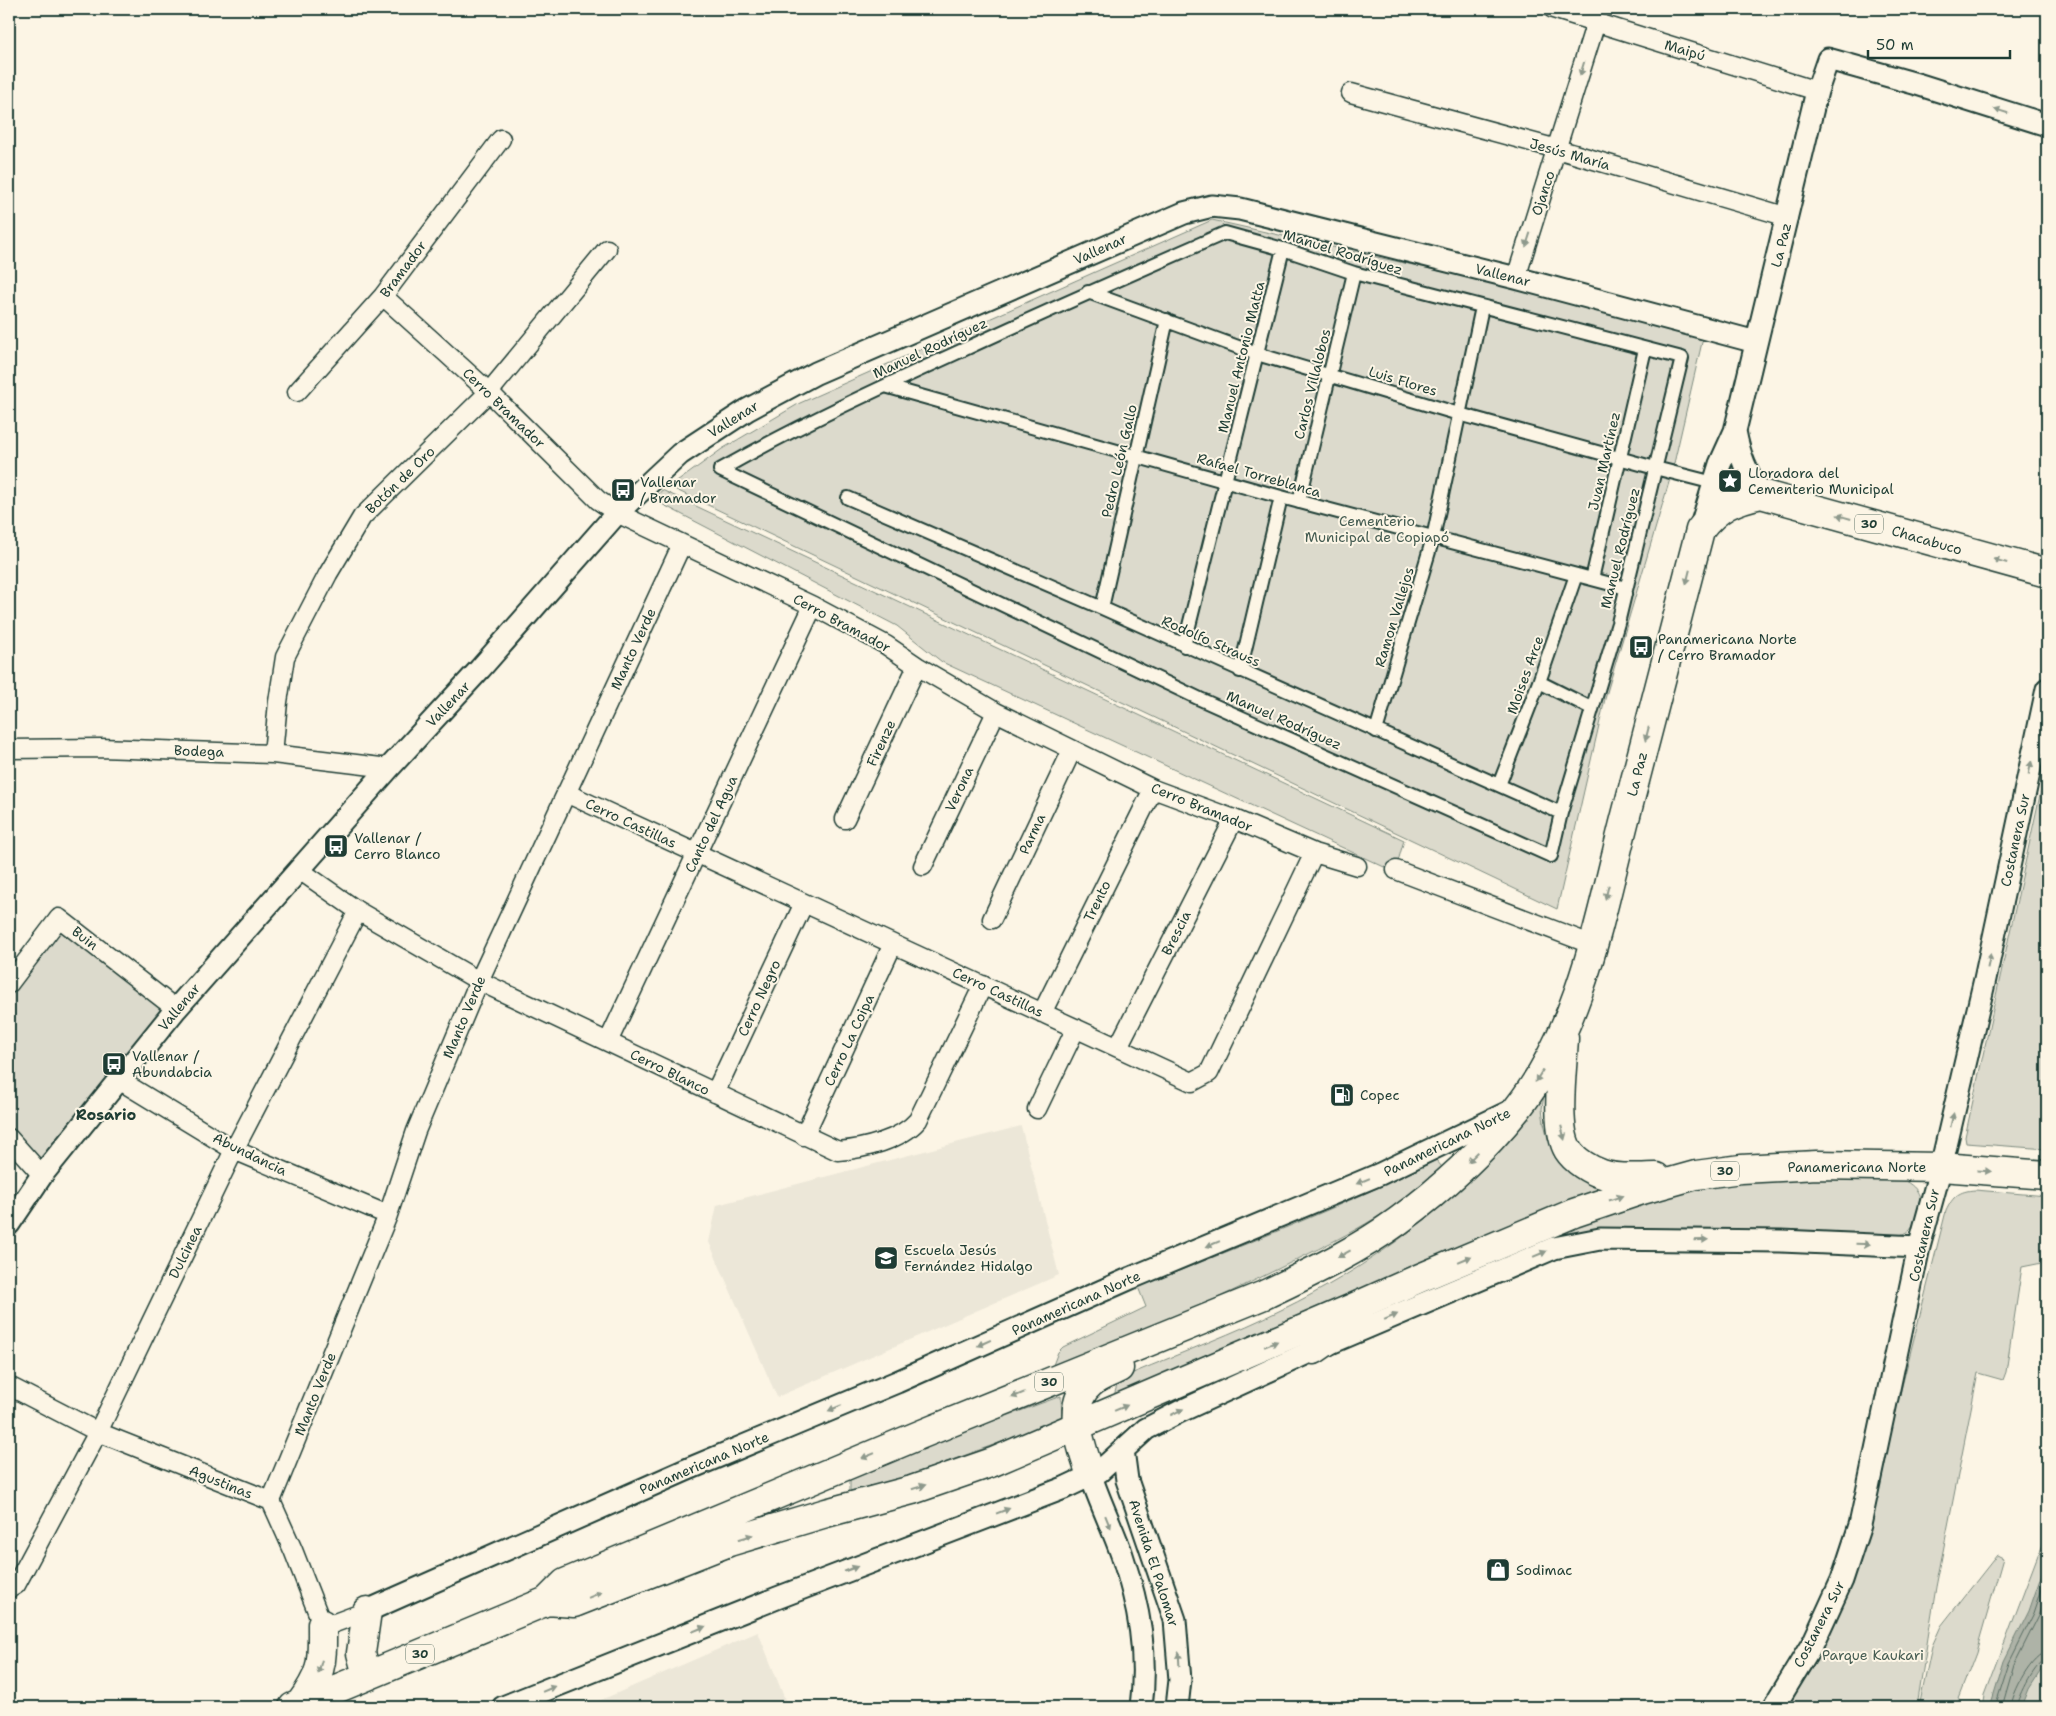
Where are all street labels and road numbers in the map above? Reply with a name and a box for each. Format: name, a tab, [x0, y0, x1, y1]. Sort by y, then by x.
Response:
street label: Maipú	[1662, 35, 1708, 65]
street label: Jesús María	[1528, 134, 1613, 174]
street label: Ojanco	[1527, 168, 1559, 218]
street label: La Paz	[1767, 221, 1795, 269]
street label: Manuel Rodríguez	[1281, 225, 1405, 279]
street label: Vallenar	[1070, 229, 1130, 269]
street label: Bramador	[376, 237, 431, 301]
street label: Vallenar	[1473, 259, 1533, 291]
street label: Manuel Antonio Matta	[1213, 279, 1269, 435]
street label: Manuel Rodríguez	[870, 314, 990, 382]
street label: Carlos Villalobos	[1290, 327, 1334, 441]
street label: Luis Flores	[1366, 362, 1440, 400]
street label: Cerro Bramador	[459, 364, 549, 452]
street label: Vallenar	[704, 396, 762, 442]
street label: Pedro León Gallo	[1097, 402, 1141, 520]
street label: Juan Martínez	[1584, 410, 1624, 512]
street label: Botón de Oro	[361, 442, 439, 518]
street label: Rafael Torreblanca	[1195, 449, 1323, 501]
street label: Manuel Rodríguez	[1596, 486, 1644, 610]
road number: 30	[1855, 514, 1883, 534]
street label: Chacabuco	[1890, 521, 1964, 559]
street label: Ramon Vallejos	[1370, 565, 1418, 669]
street label: Cerro Bramador	[790, 590, 894, 656]
street label: Manto Verde	[606, 605, 660, 693]
street label: Rodolfo Strauss	[1159, 611, 1263, 671]
street label: Moises Arce	[1503, 633, 1548, 717]
street label: Vallenar	[422, 677, 474, 731]
street label: Manuel Rodríguez	[1224, 686, 1344, 754]
street label: Firenze	[862, 717, 900, 769]
street label: Bodega	[173, 741, 225, 761]
street label: La Paz	[1623, 750, 1651, 798]
street label: Verona	[941, 763, 977, 814]
street label: Canto del Agua	[681, 772, 742, 876]
street label: Cerro Bramador	[1148, 778, 1256, 836]
street label: Costanera Sur	[1996, 791, 2034, 888]
street label: Cerro Castillas	[582, 794, 680, 852]
street label: Parma	[1015, 811, 1049, 857]
street label: Trento	[1079, 877, 1115, 925]
street label: Brescia	[1157, 907, 1195, 958]
street label: Buin	[68, 922, 102, 954]
street label: Cerro Negro	[733, 957, 785, 1039]
street label: Cerro Castillas	[949, 963, 1047, 1021]
street label: Manto Verde	[438, 973, 490, 1061]
street label: Vallenar	[154, 979, 204, 1034]
street label: Cerro La Coipa	[820, 991, 878, 1089]
street label: Cerro Blanco	[627, 1045, 713, 1099]
street label: Panamericana Norte	[1381, 1103, 1513, 1181]
street label: Abundancia	[210, 1128, 290, 1180]
street label: Panamericana Norte	[1787, 1158, 1927, 1176]
road number: 30	[1711, 1162, 1739, 1180]
street label: Costanera Sur	[1905, 1186, 1944, 1283]
street label: Dulcinea	[164, 1222, 206, 1282]
street label: Panamericana Norte	[1009, 1266, 1143, 1339]
street label: Manto Verde	[290, 1350, 340, 1438]
road number: 30	[1035, 1372, 1063, 1391]
street label: Panamericana Norte	[636, 1428, 772, 1498]
street label: Agustinas	[187, 1461, 256, 1503]
street label: Avenida El Palomar	[1125, 1497, 1183, 1629]
street label: Costanera Sur	[1789, 1577, 1849, 1670]
road number: 30	[406, 1645, 434, 1664]

